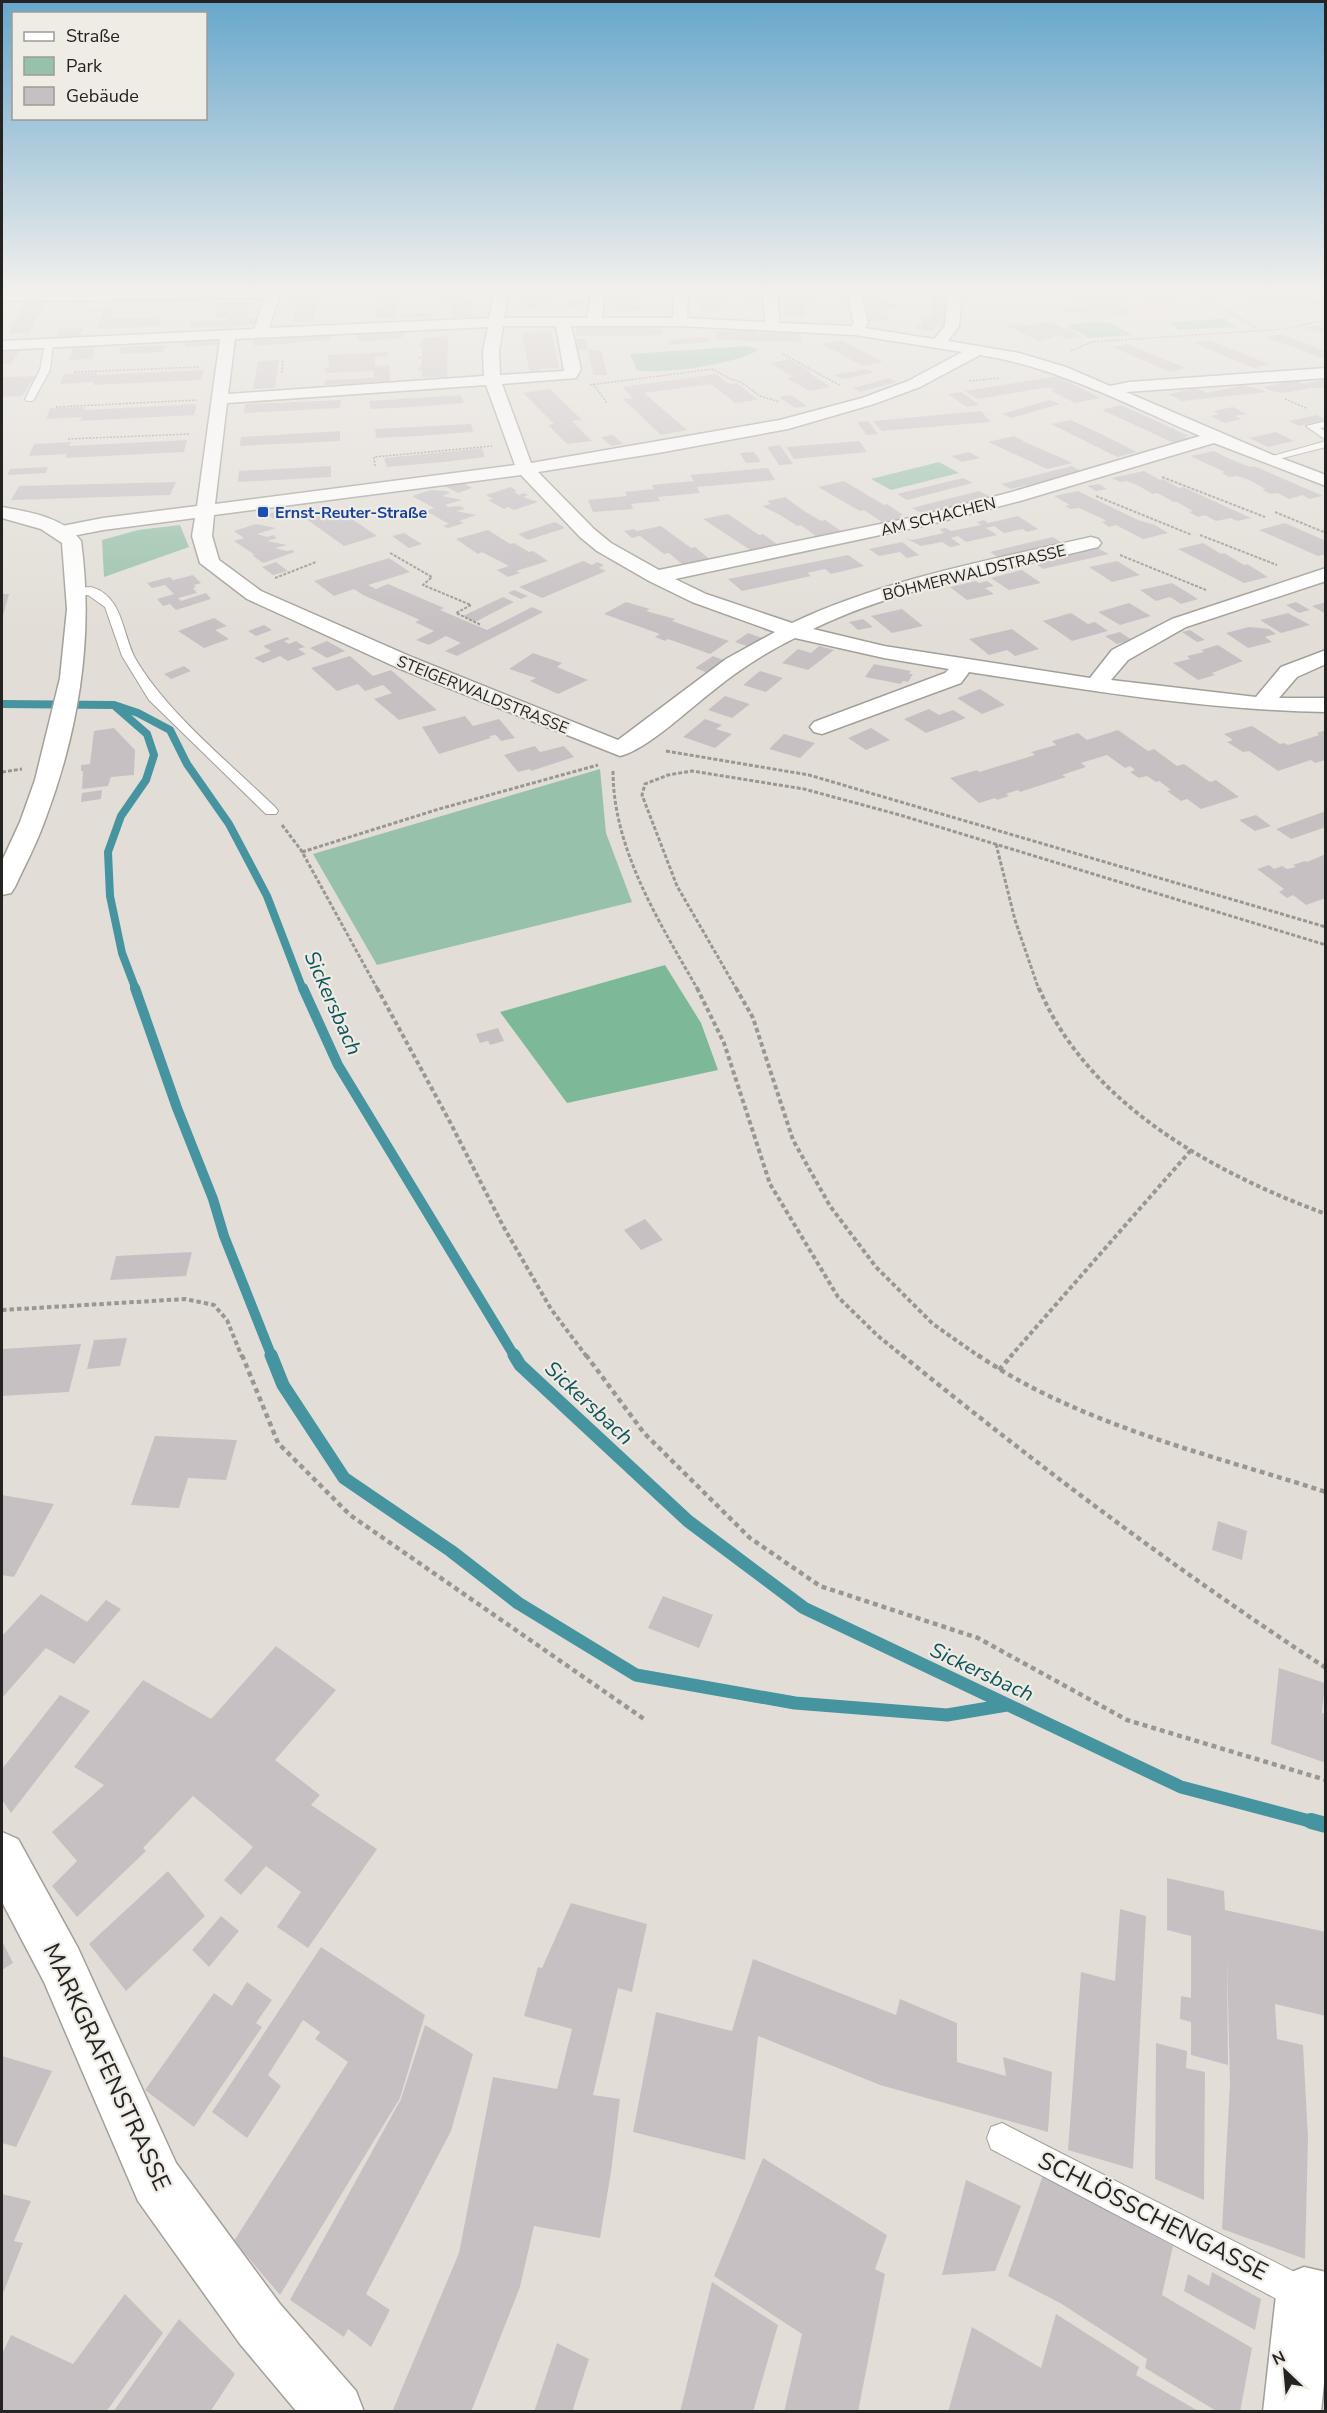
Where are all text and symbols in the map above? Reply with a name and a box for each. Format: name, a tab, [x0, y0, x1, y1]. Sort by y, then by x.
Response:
legend	[12, 12, 207, 120]
text: Straße	[66, 24, 120, 48]
text: Park	[66, 54, 103, 78]
text: Gebäude	[66, 84, 139, 108]
street label: AM SCHACHEN	[878, 492, 998, 542]
place label: Ernst-Reuter-Straße	[275, 502, 427, 524]
marker: Ernst-Reuter-Straße	[256, 505, 270, 519]
street label: BÖHMERWALDSTRASSE	[880, 540, 1068, 606]
street label: STEIGERWALDSTRASSE	[393, 650, 572, 739]
water label: Sickersbach	[298, 946, 368, 1060]
water label: Sickersbach	[539, 1355, 639, 1451]
water label: Sickersbach	[926, 1636, 1038, 1708]
street label: MARKGRAFENSTRASSE	[36, 1938, 178, 2196]
street label: SCHLÖSSCHENGASSE	[1033, 2144, 1273, 2288]
north arrow	[1255, 2341, 1315, 2401]
text: N	[1269, 2346, 1289, 2371]

